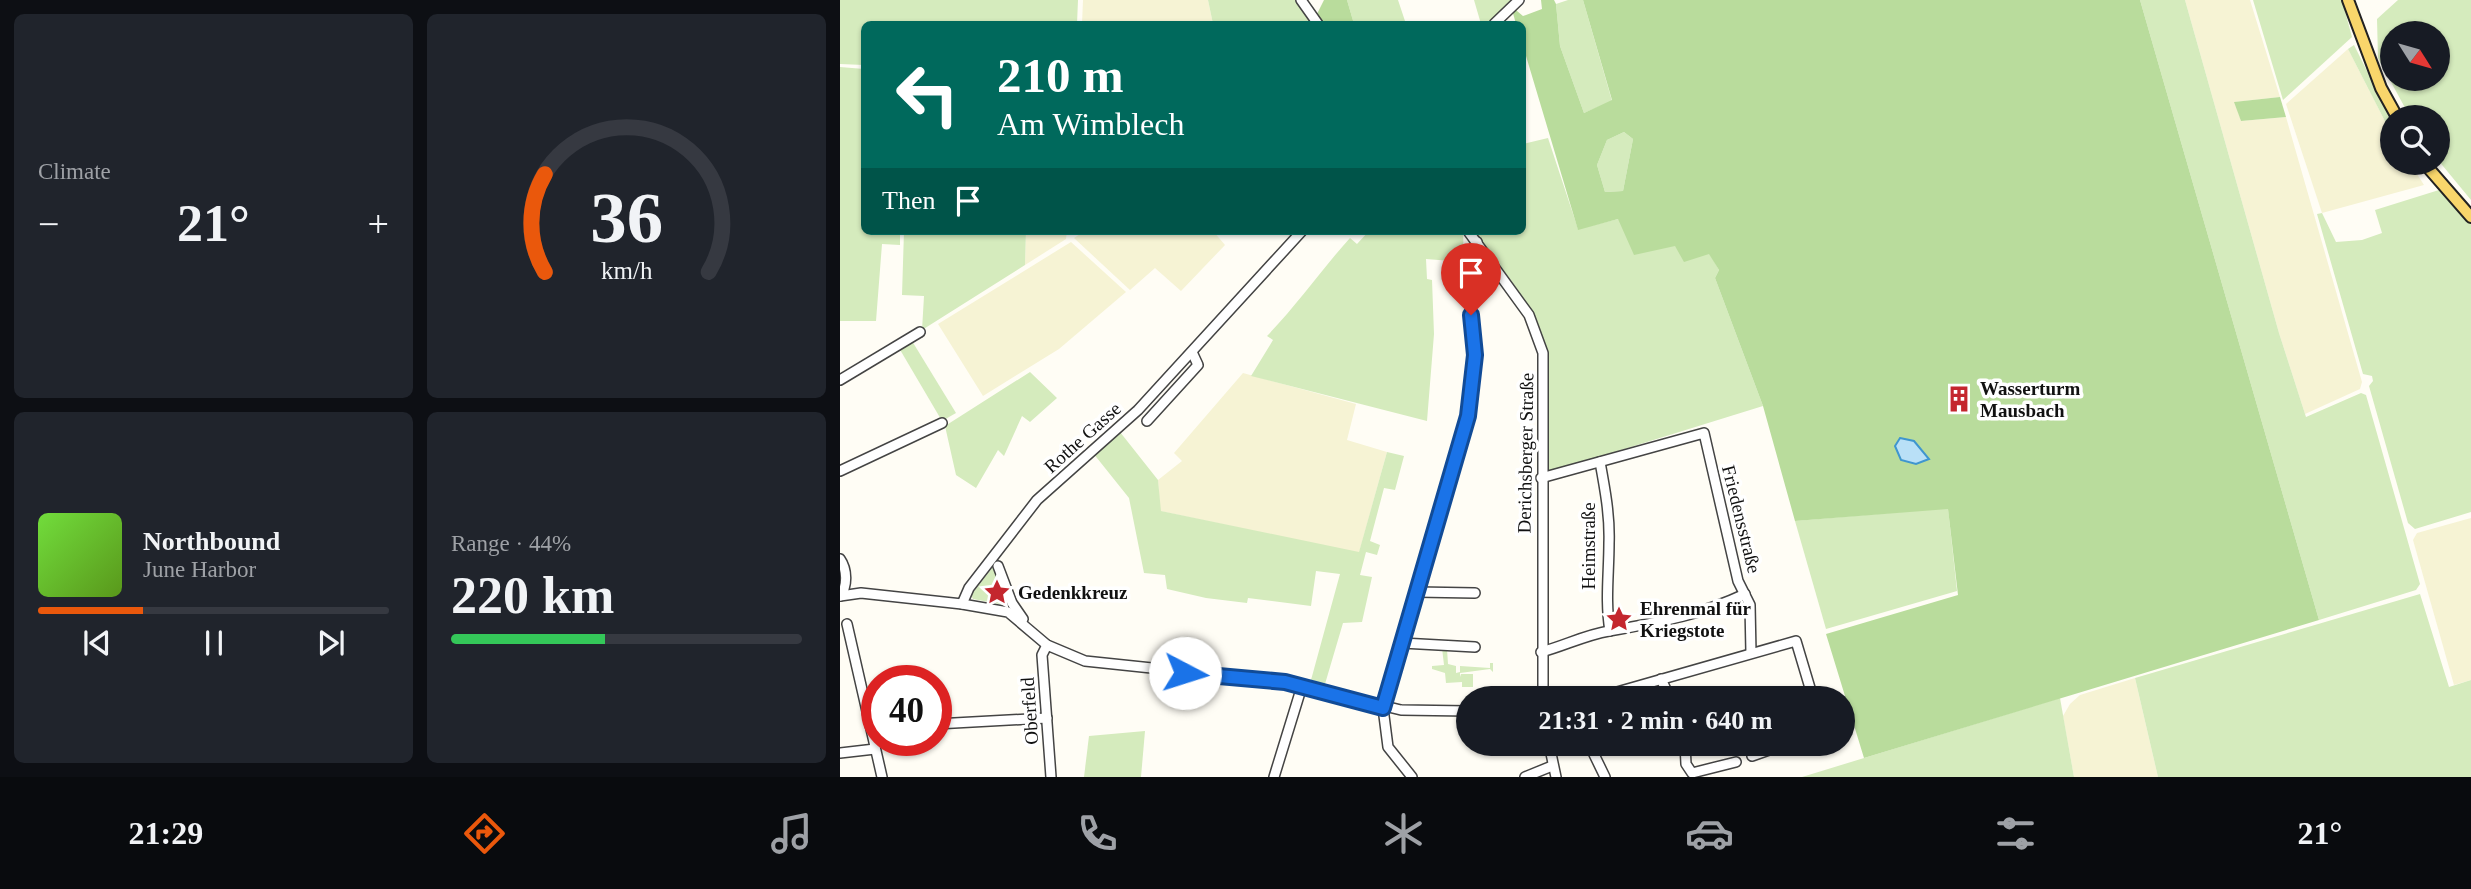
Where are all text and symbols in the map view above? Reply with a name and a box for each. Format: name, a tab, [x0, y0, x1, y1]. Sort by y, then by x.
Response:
north arrow	[2380, 21, 2450, 91]
map controls	[2380, 21, 2450, 175]
text: 210 m	[997, 48, 1124, 103]
icon: left	[882, 49, 973, 140]
button: search	[2380, 105, 2450, 175]
text: Am Wimblech	[997, 106, 1184, 142]
text: Climate	[38, 159, 111, 184]
text: 36	[590, 177, 663, 258]
icon: arrive	[949, 182, 987, 220]
text: Then	[882, 186, 935, 215]
text: 21°	[177, 195, 250, 252]
text: −	[38, 203, 59, 245]
text: +	[368, 203, 389, 245]
pin	[1441, 243, 1501, 315]
icon: arrive	[1452, 254, 1490, 292]
text: km/h	[601, 257, 653, 284]
street label: Derichsberger Straße	[1514, 373, 1537, 533]
place label: Wasserturm Mausbach	[1980, 378, 2080, 421]
building icon: Wasserturm Mausbach	[1944, 384, 1974, 414]
street label: Rothe Gasse	[1040, 398, 1125, 477]
street label: Friedensstraße	[1718, 463, 1765, 575]
street label: Heimstraße	[1578, 502, 1599, 590]
text: Northbound	[143, 527, 280, 556]
text: Range · 44%	[451, 531, 571, 556]
text: June Harbor	[143, 557, 256, 582]
text: 220 km	[451, 567, 614, 624]
place icon: Gedenkkreuz	[982, 577, 1012, 607]
place label: Gedenkkreuz	[1018, 582, 1128, 603]
place label: Ehrenmal für Kriegstote	[1640, 598, 1752, 641]
place icon: Ehrenmal für Kriegstote	[1604, 604, 1634, 634]
icon: previous	[78, 624, 116, 662]
icon: pause	[195, 624, 233, 662]
icon: next	[312, 624, 350, 662]
position arrow	[1148, 636, 1222, 710]
speed limit sign: 40	[861, 665, 952, 756]
street label: Oberfeld	[1017, 676, 1042, 745]
text: 21:31 · 2 min · 640 m	[1539, 706, 1773, 735]
icon: directions	[460, 809, 509, 858]
icon: music	[767, 809, 816, 858]
icon: phone	[1073, 809, 1122, 858]
icon: climate	[1379, 809, 1428, 858]
icon: car	[1685, 809, 1734, 858]
icon: filters	[1991, 809, 2040, 858]
text: 21:29	[129, 815, 203, 851]
text: 21°	[2298, 815, 2342, 851]

